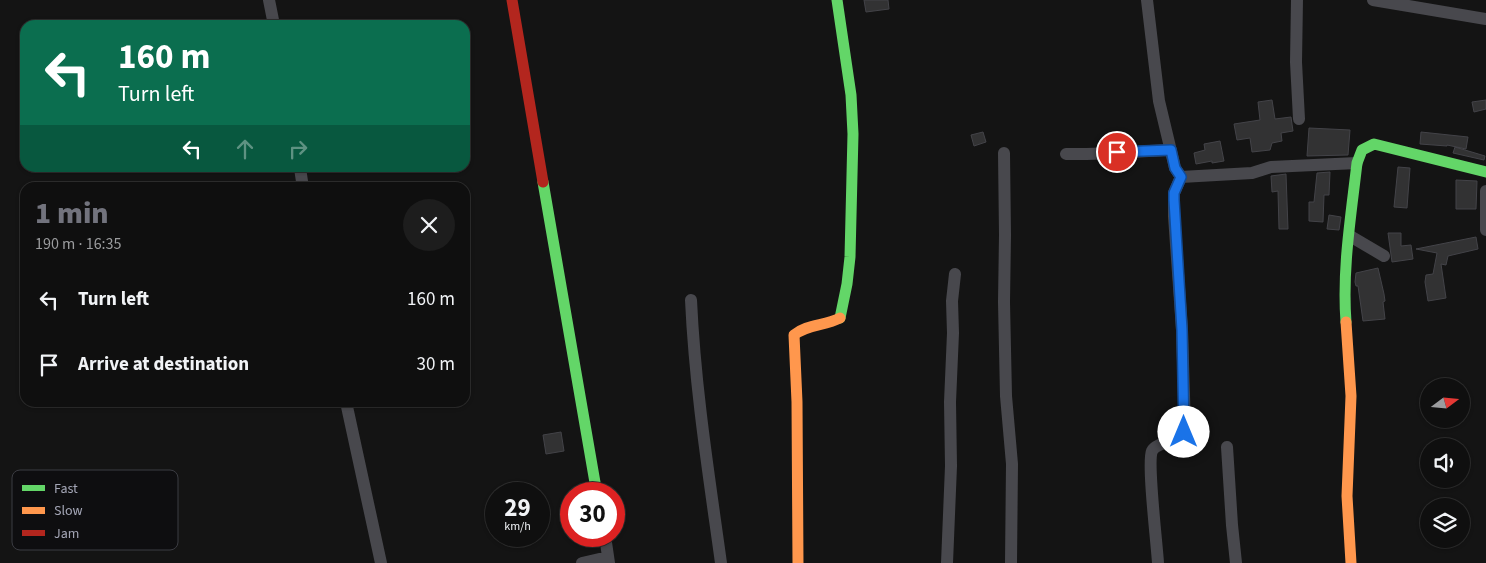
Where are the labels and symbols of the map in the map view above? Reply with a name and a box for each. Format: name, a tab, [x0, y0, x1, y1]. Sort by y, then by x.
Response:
pin	[1096, 131, 1138, 173]
north arrow	[1420, 378, 1470, 428]
position arrow	[1157, 405, 1209, 457]
legend	[12, 470, 178, 550]
text: Fast	[54, 479, 78, 499]
speed limit sign: 30	[560, 482, 625, 547]
text: Slow	[54, 501, 83, 521]
text: Jam	[54, 524, 79, 544]

